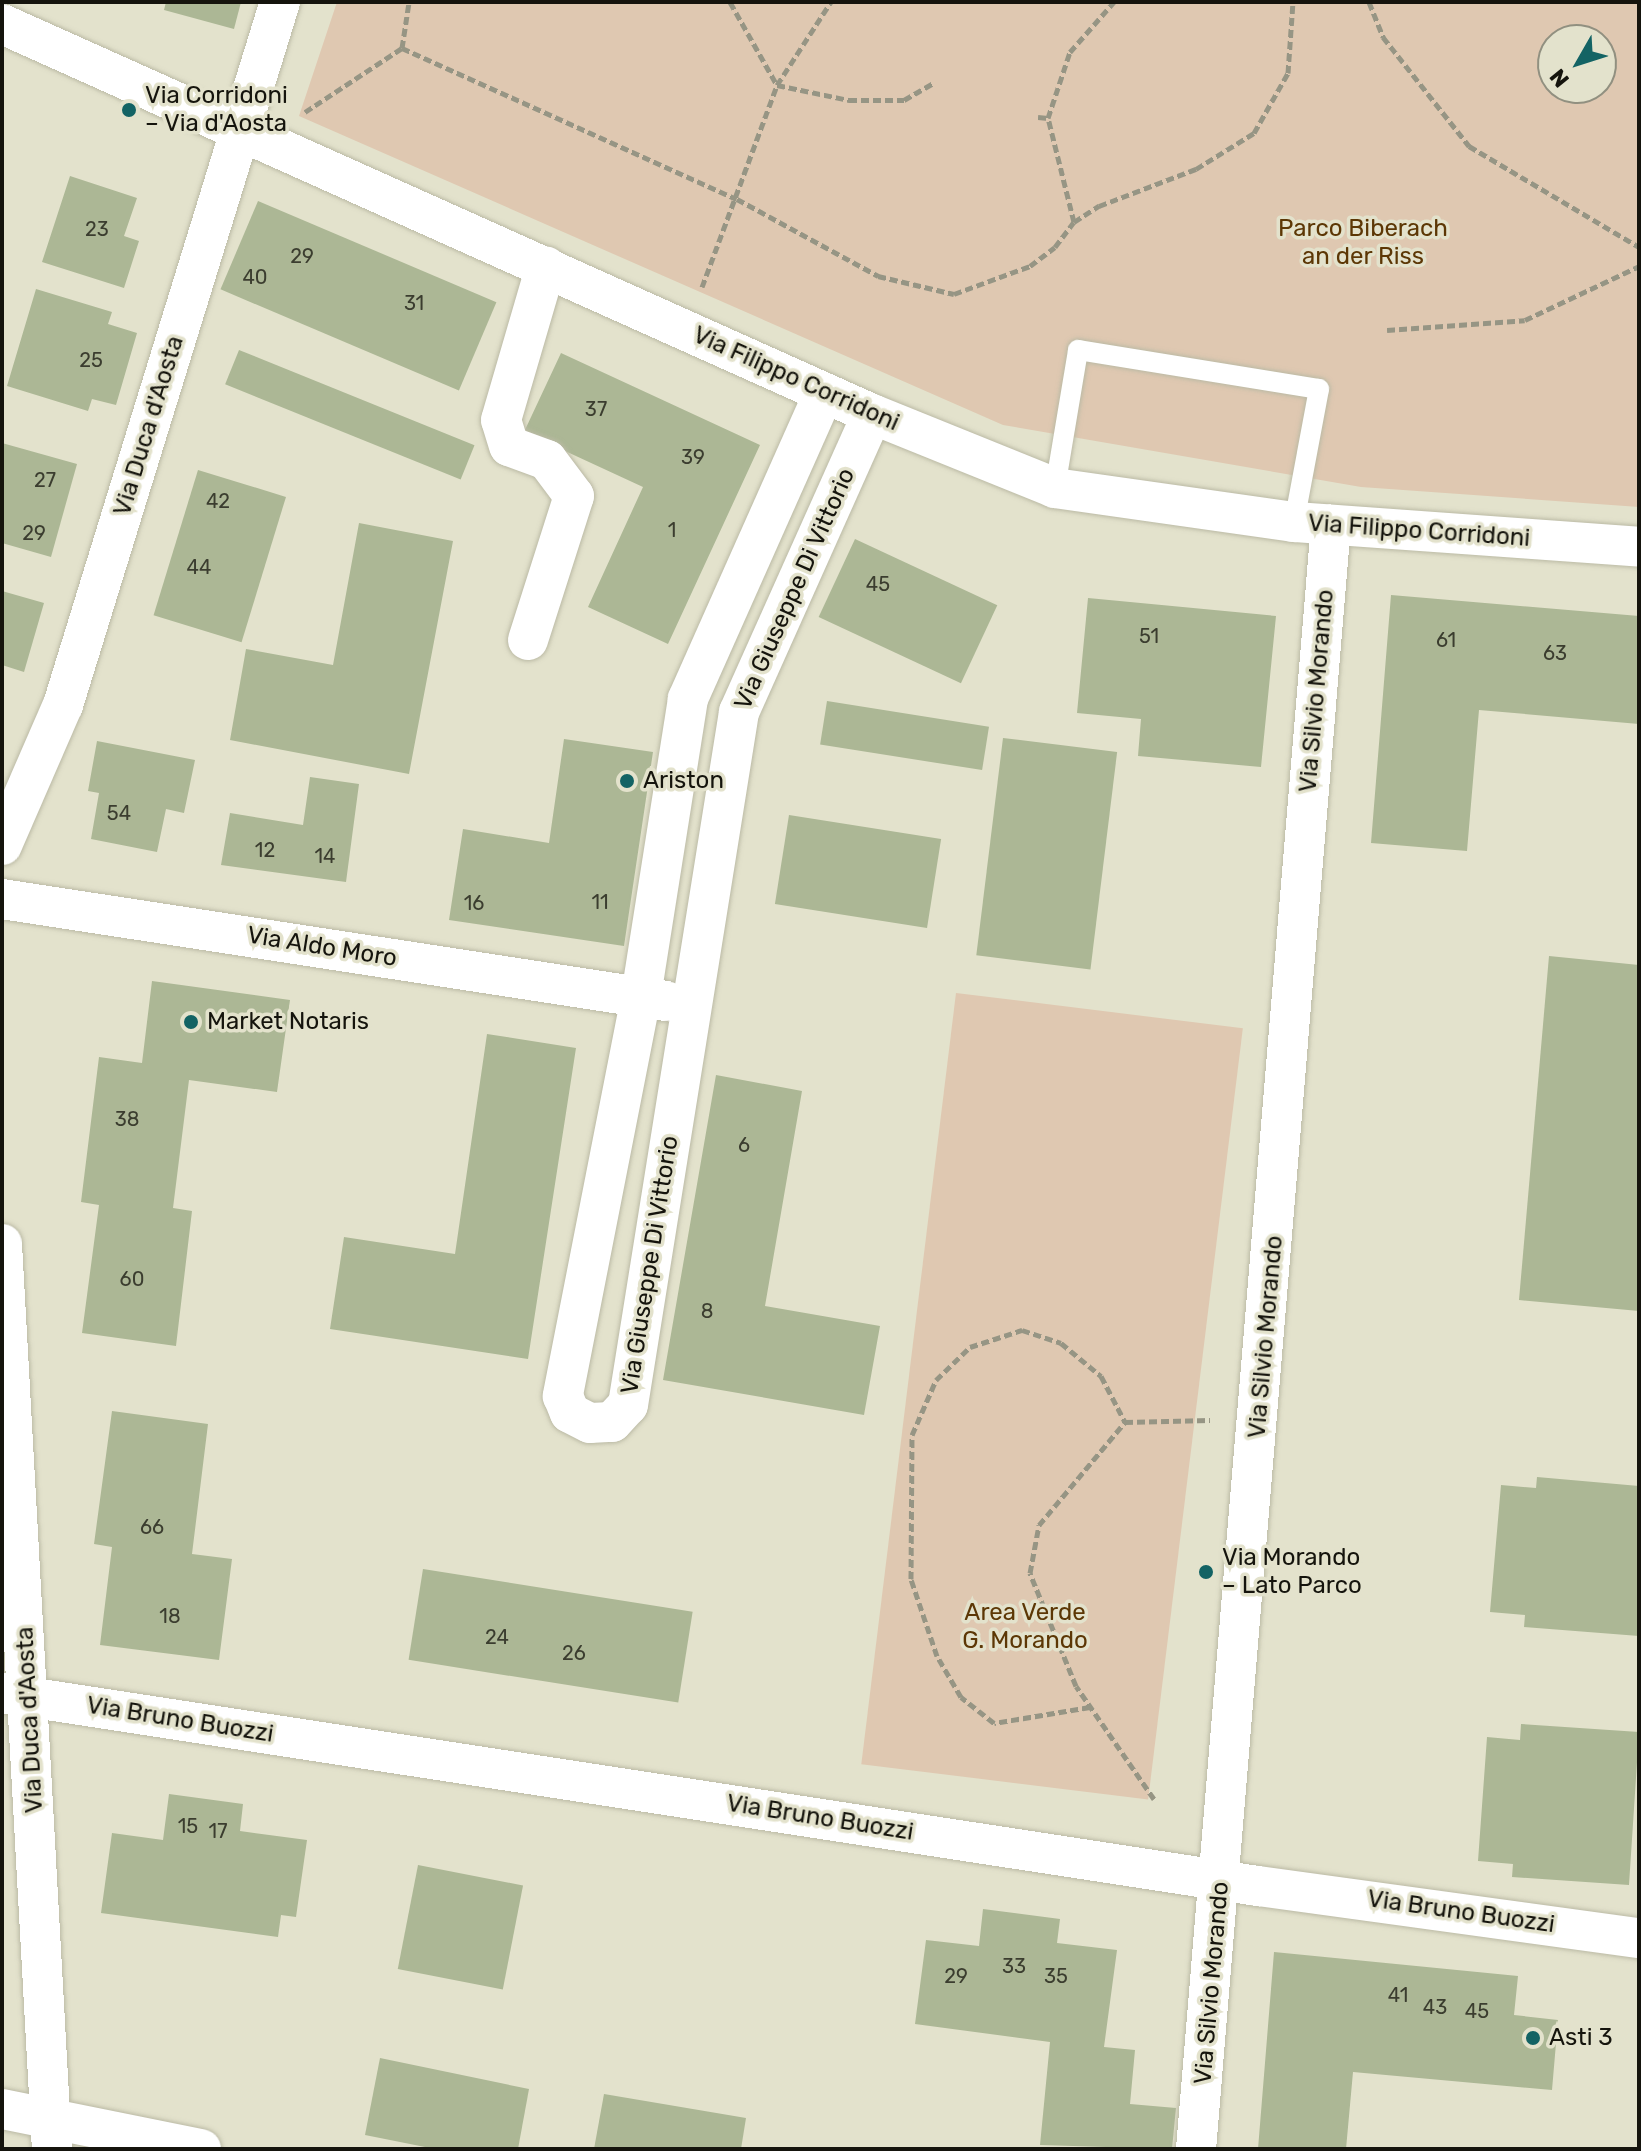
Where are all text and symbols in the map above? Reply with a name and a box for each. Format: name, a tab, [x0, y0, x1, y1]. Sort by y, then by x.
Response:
north arrow	[1537, 24, 1617, 104]
text: N	[1544, 64, 1575, 93]
place label: Via Corridoni – Via d'Aosta	[145, 82, 288, 138]
marker: Via Corridoni – Via d'Aosta	[120, 101, 138, 119]
park label: Parco Biberach an der Riss	[1278, 215, 1448, 271]
house number: 23	[85, 217, 109, 241]
house number: 29	[290, 244, 314, 268]
house number: 40	[242, 265, 268, 289]
house number: 31	[404, 291, 424, 315]
street label: Via Filippo Corridoni	[689, 321, 903, 437]
street label: Via Duca d'Aosta	[108, 333, 190, 519]
house number: 25	[79, 348, 103, 372]
house number: 37	[585, 397, 607, 421]
house number: 39	[681, 445, 705, 469]
street label: Via Giuseppe Di Vittorio	[729, 464, 861, 714]
house number: 27	[34, 468, 56, 492]
house number: 42	[206, 489, 230, 513]
street label: Via Filippo Corridoni	[1307, 509, 1531, 553]
house number: 1	[668, 518, 676, 542]
house number: 29	[22, 521, 46, 545]
house number: 44	[187, 555, 211, 579]
house number: 45	[866, 572, 890, 596]
street label: Via Silvio Morando	[1294, 588, 1340, 794]
house number: 51	[1139, 624, 1159, 648]
house number: 61	[1436, 628, 1456, 652]
house number: 63	[1543, 641, 1567, 665]
place label: Ariston	[643, 767, 724, 795]
marker: Ariston	[618, 772, 636, 790]
house number: 54	[107, 801, 131, 825]
house number: 12	[255, 838, 275, 862]
house number: 14	[315, 844, 335, 868]
house number: 11	[591, 890, 609, 914]
house number: 16	[464, 891, 484, 915]
street label: Via Aldo Moro	[245, 921, 399, 973]
place label: Market Notaris	[207, 1008, 369, 1036]
marker: Market Notaris	[182, 1013, 200, 1031]
house number: 38	[115, 1107, 139, 1131]
house number: 6	[738, 1133, 750, 1157]
street label: Via Giuseppe Di Vittorio	[615, 1134, 685, 1396]
street label: Via Silvio Morando	[1243, 1234, 1289, 1440]
house number: 60	[120, 1267, 144, 1291]
house number: 8	[701, 1299, 713, 1323]
house number: 66	[140, 1515, 164, 1539]
place label: Via Morando – Lato Parco	[1222, 1544, 1362, 1600]
marker: Via Morando – Lato Parco	[1197, 1563, 1215, 1581]
park label: Area Verde G. Morando	[962, 1599, 1088, 1655]
house number: 18	[159, 1604, 181, 1628]
house number: 24	[485, 1625, 509, 1649]
street label: Via Duca d'Aosta	[11, 1626, 49, 1814]
house number: 26	[562, 1641, 586, 1665]
street label: Via Bruno Buozzi	[85, 1691, 275, 1749]
street label: Via Bruno Buozzi	[725, 1789, 915, 1847]
house number: 15	[178, 1814, 198, 1838]
house number: 17	[209, 1819, 227, 1843]
street label: Via Silvio Morando	[1189, 1880, 1235, 2086]
street label: Via Bruno Buozzi	[1366, 1885, 1556, 1939]
house number: 33	[1002, 1954, 1026, 1978]
house number: 29	[944, 1964, 968, 1988]
house number: 35	[1044, 1964, 1068, 1988]
house number: 41	[1388, 1983, 1408, 2007]
house number: 43	[1423, 1995, 1447, 2019]
house number: 45	[1465, 1999, 1489, 2023]
place label: Asti 3	[1549, 2024, 1613, 2052]
marker: Asti 3	[1524, 2029, 1542, 2047]

